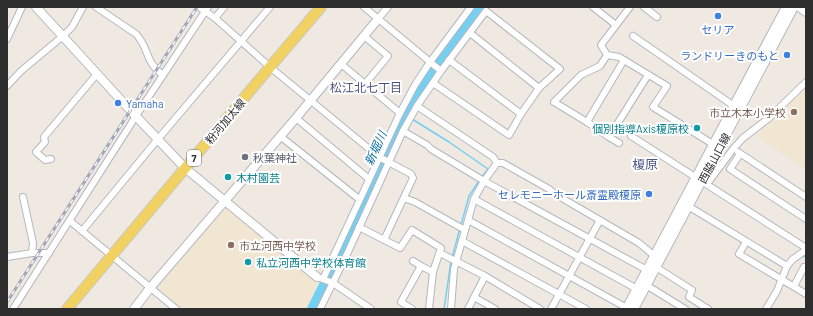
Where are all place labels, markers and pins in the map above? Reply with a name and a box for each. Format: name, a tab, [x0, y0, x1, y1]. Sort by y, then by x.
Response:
marker: セリア	[713, 11, 723, 21]
place label: セリア	[702, 23, 735, 36]
place label: ランドリーきのもと	[680, 49, 779, 62]
marker: ランドリーきのもと	[782, 50, 792, 60]
place label: Yamaha	[126, 97, 164, 110]
marker: Yamaha	[113, 98, 123, 108]
place label: 市立木本小学校	[709, 106, 786, 119]
marker: 市立木本小学校	[789, 107, 799, 117]
place label: 個別指導Axis榎原校	[592, 122, 689, 135]
marker: 個別指導Axis榎原校	[692, 123, 702, 133]
place label: 秋葉神社	[253, 151, 297, 164]
marker: 秋葉神社	[240, 152, 250, 162]
place label: 木村園芸	[236, 171, 280, 184]
marker: 木村園芸	[223, 172, 233, 182]
place label: セレモニーホール斎霊殿榎原	[498, 188, 641, 201]
marker: セレモニーホール斎霊殿榎原	[644, 189, 654, 199]
place label: 市立河西中学校	[239, 239, 316, 252]
marker: 市立河西中学校	[226, 240, 236, 250]
place label: 私立河西中学校体育館	[256, 256, 366, 269]
marker: 私立河西中学校体育館	[243, 257, 253, 267]

